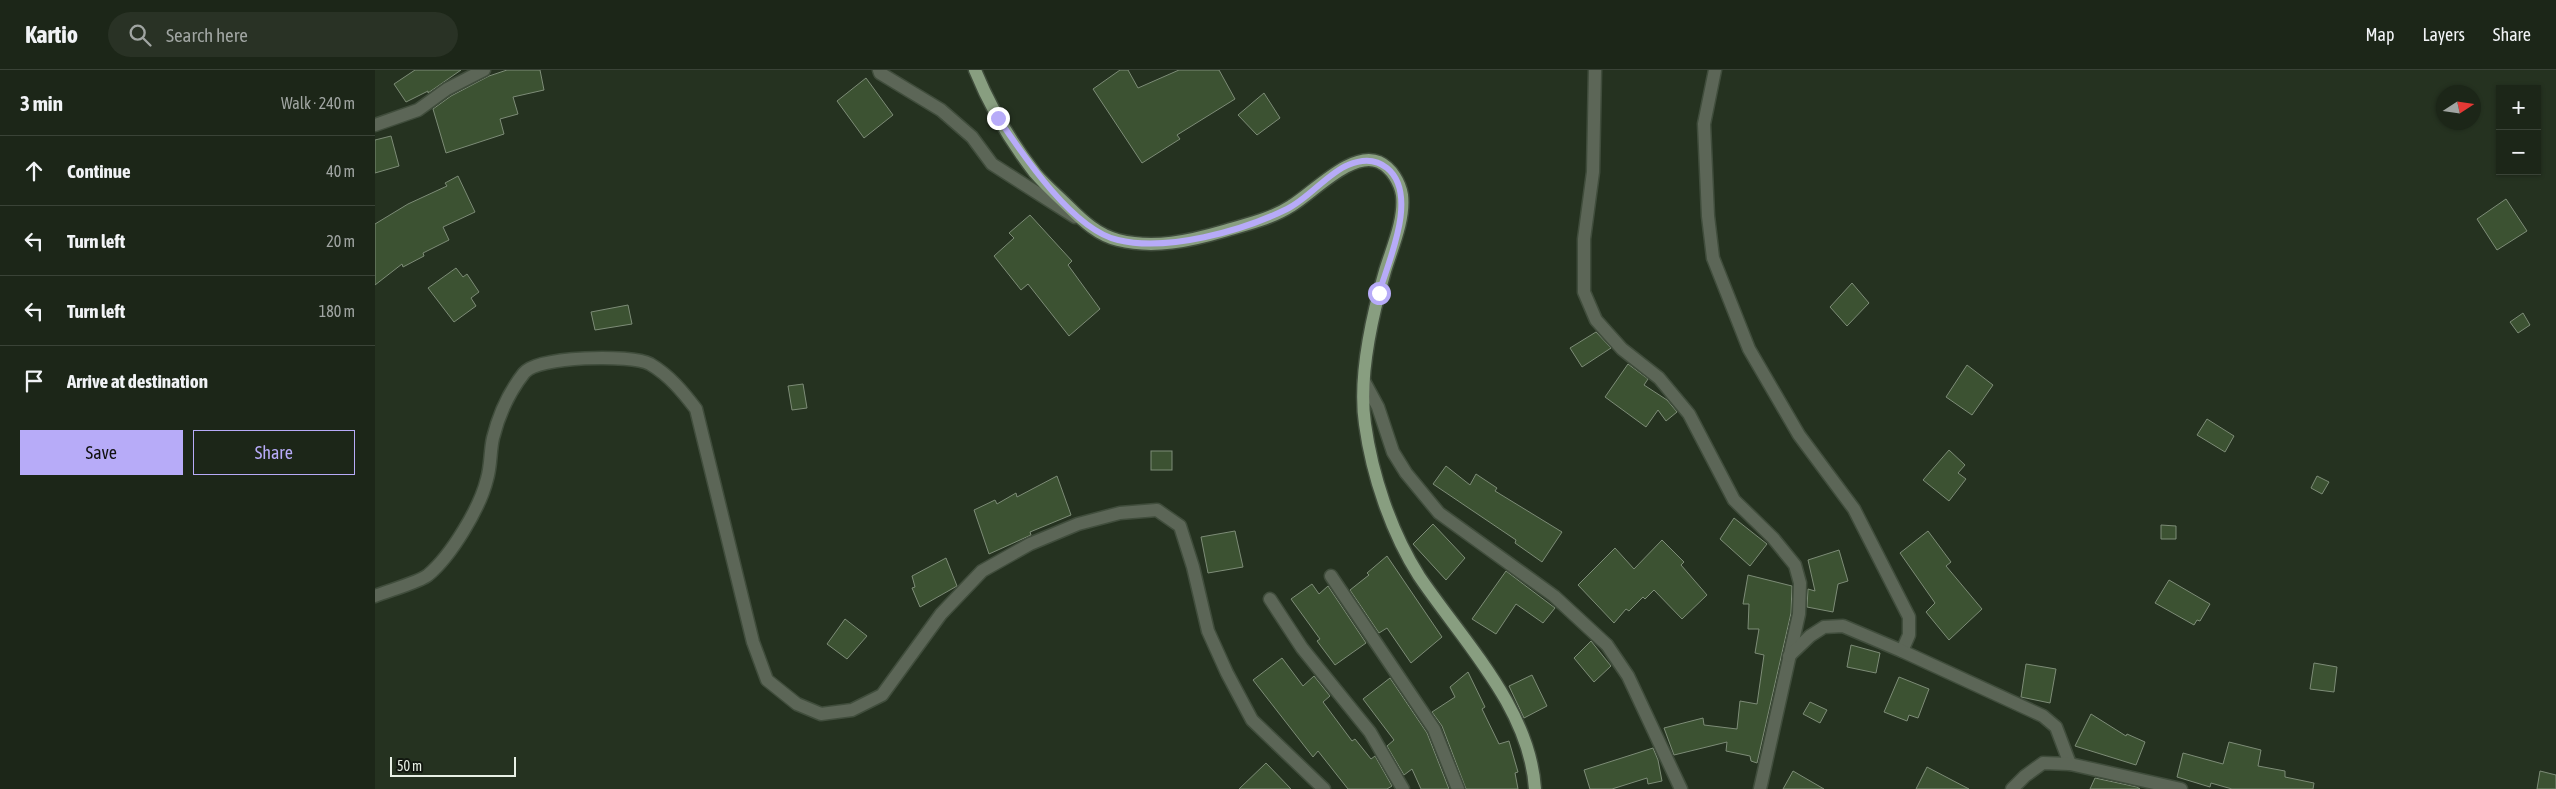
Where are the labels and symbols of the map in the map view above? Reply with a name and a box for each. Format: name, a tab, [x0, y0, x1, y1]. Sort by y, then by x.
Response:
north arrow	[2436, 85, 2481, 130]
route end	[987, 107, 1010, 130]
route start	[1368, 282, 1391, 305]
scale bar	[390, 754, 516, 777]

